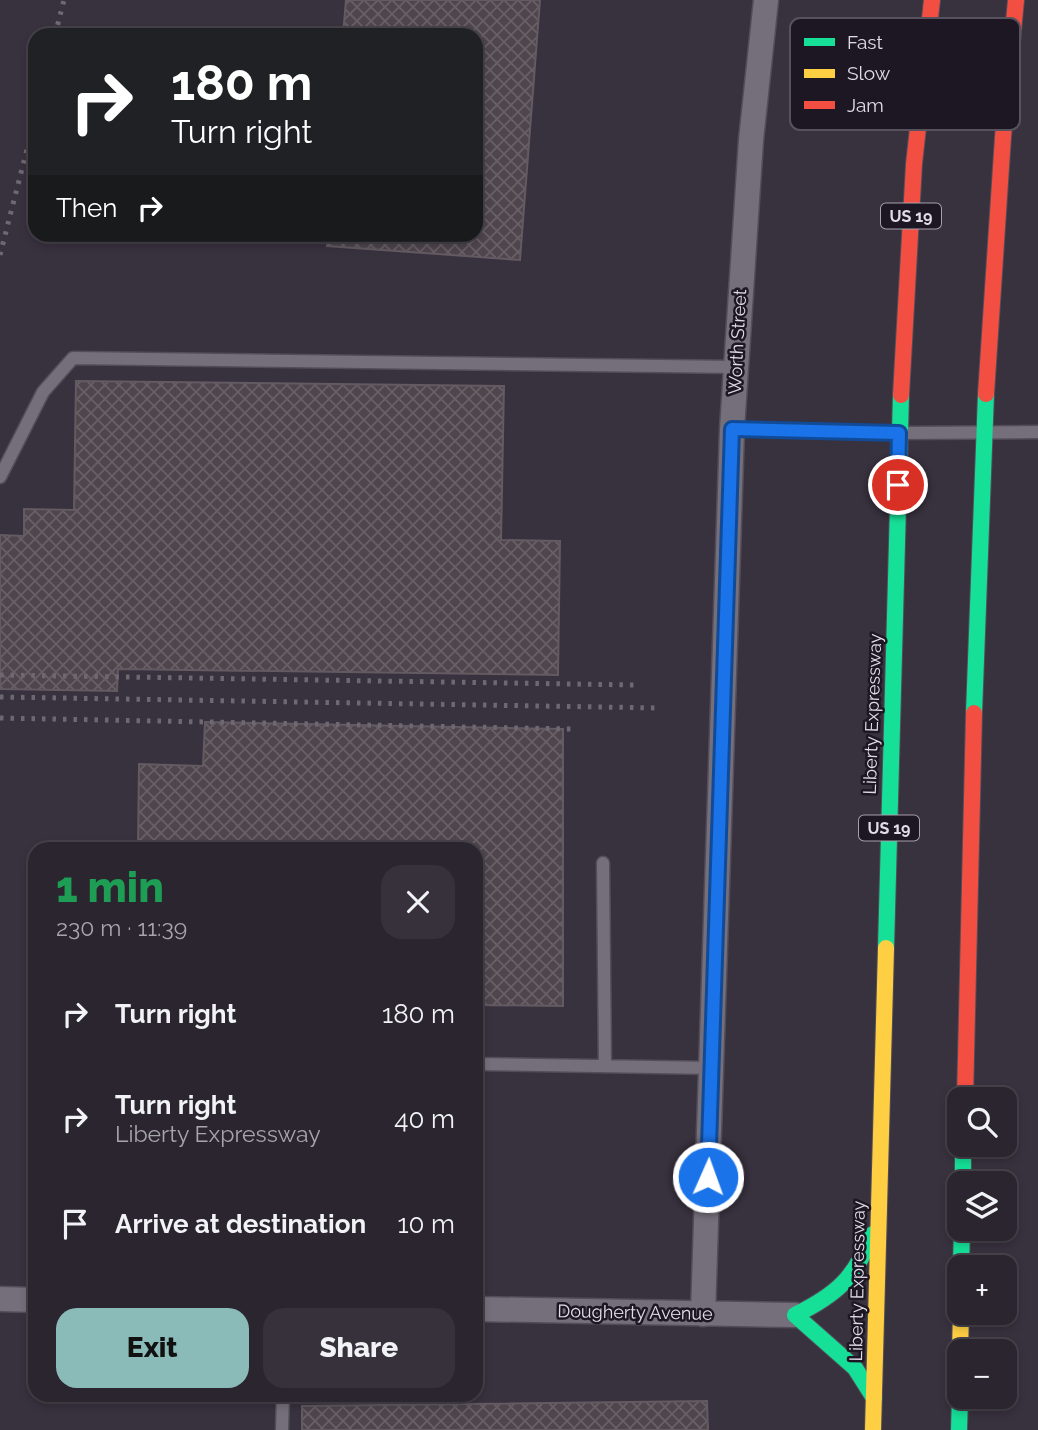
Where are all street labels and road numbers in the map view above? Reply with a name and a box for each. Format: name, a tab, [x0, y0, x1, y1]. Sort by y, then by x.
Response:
road number: US 19	[881, 204, 941, 229]
street label: Worth Street	[724, 289, 750, 395]
street label: Liberty Expressway	[859, 633, 885, 795]
road number: US 19	[859, 816, 919, 841]
street label: Liberty Expressway	[845, 1200, 869, 1362]
street label: Dougherty Avenue	[557, 1300, 713, 1324]

